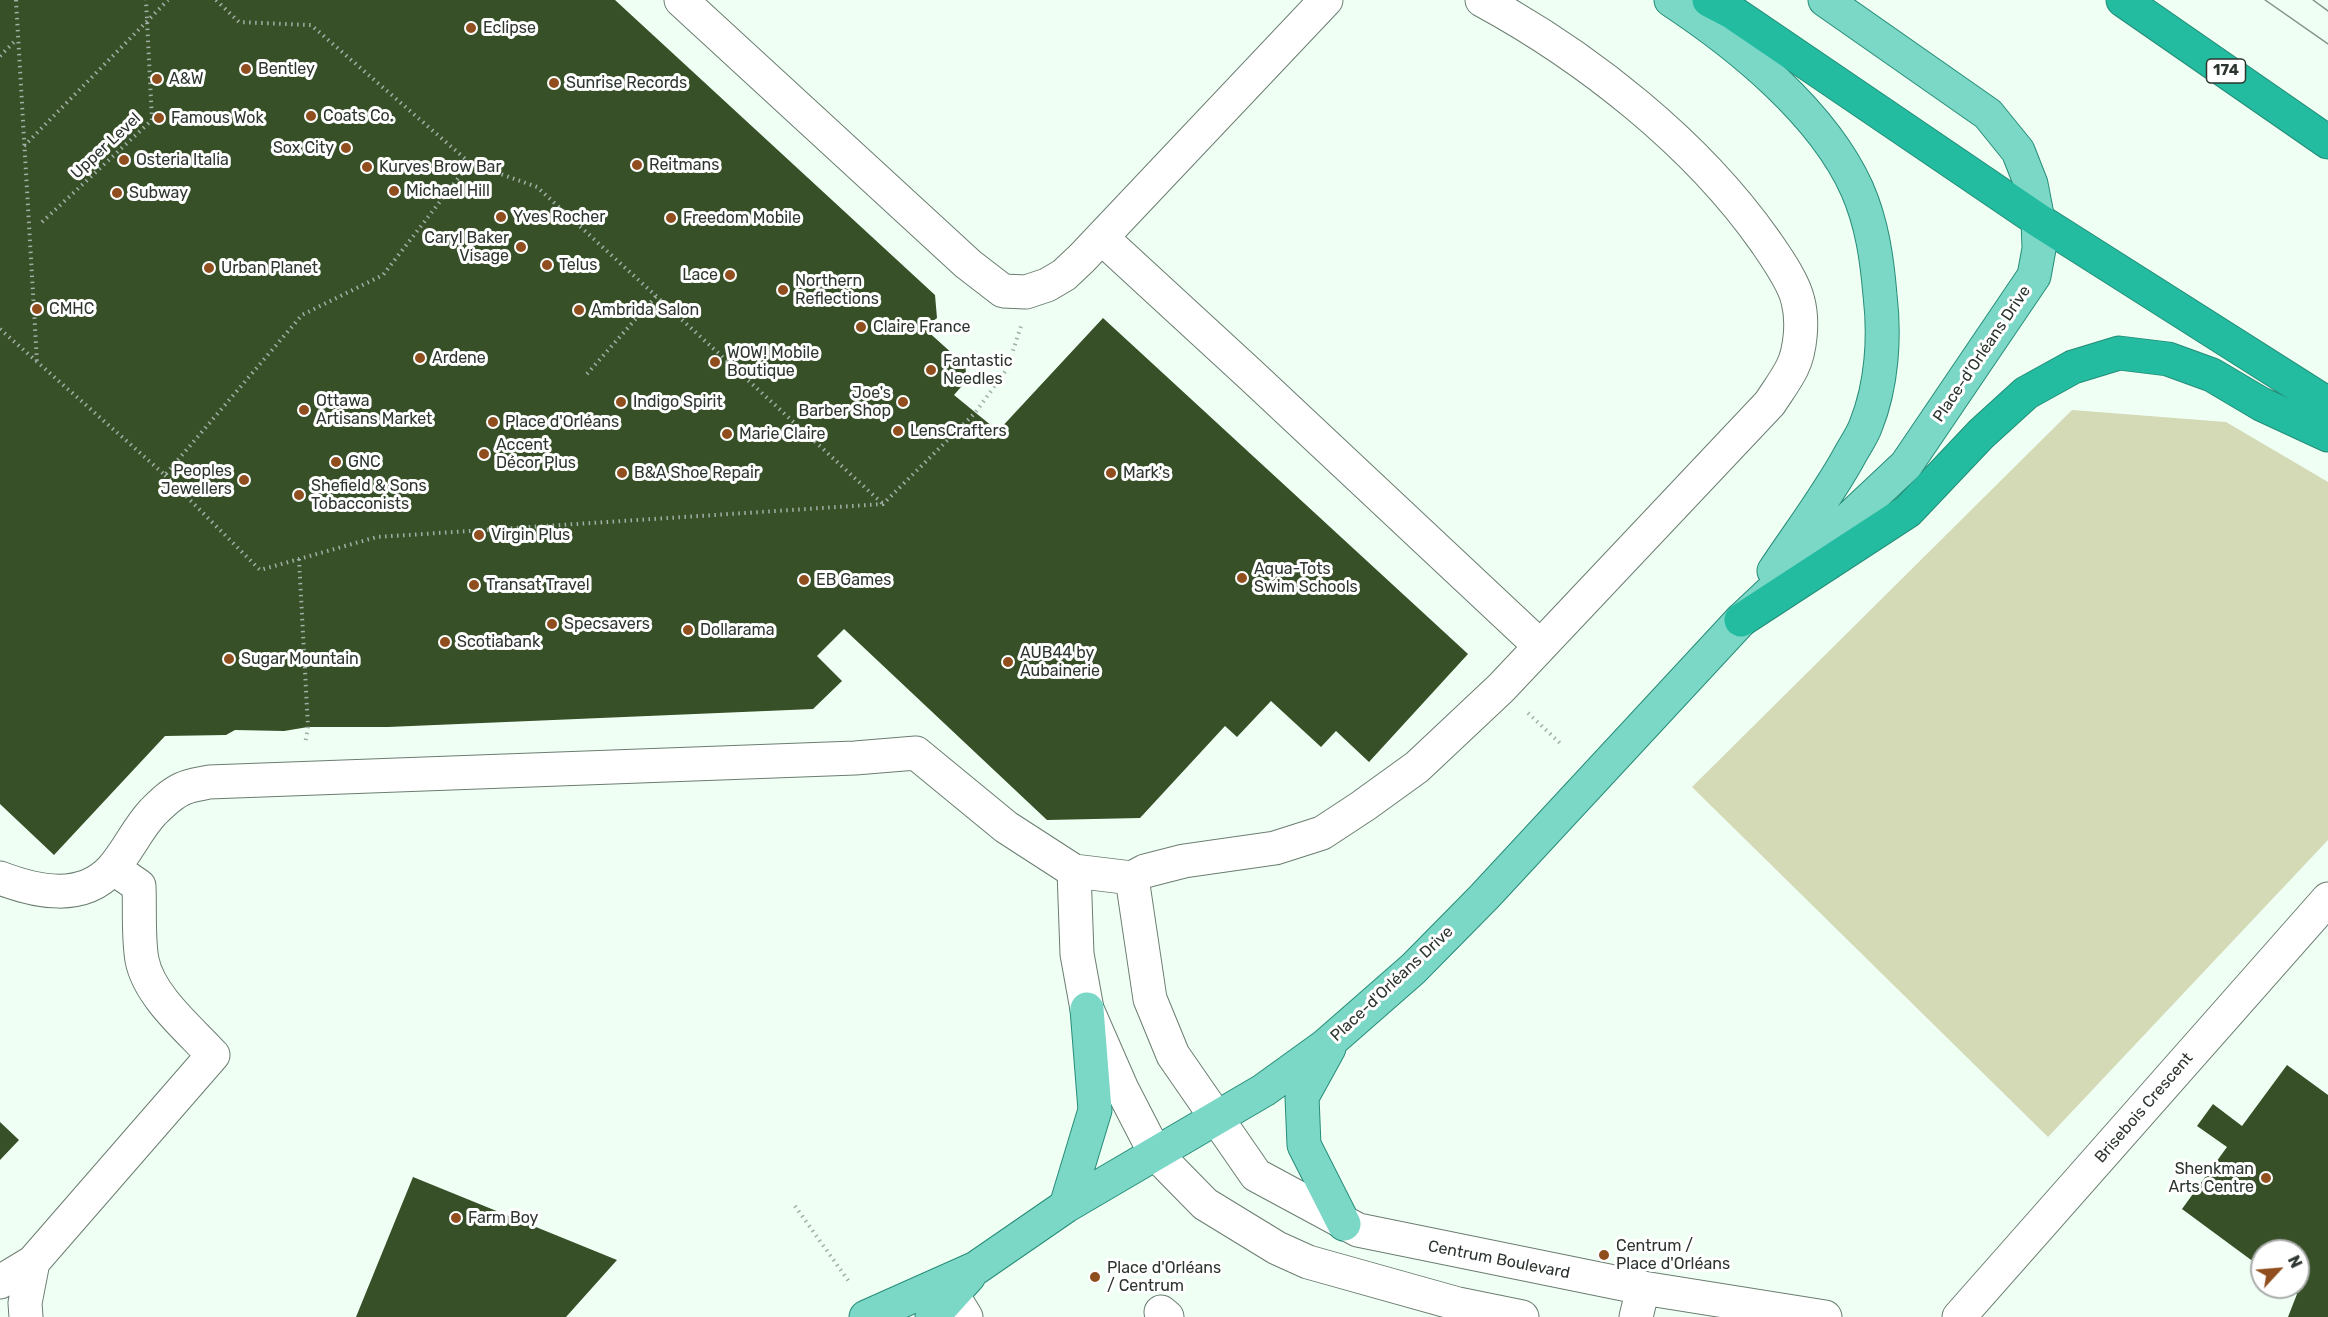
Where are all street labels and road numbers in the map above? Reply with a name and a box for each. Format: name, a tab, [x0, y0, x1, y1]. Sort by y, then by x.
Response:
road number: 174	[2206, 59, 2246, 83]
street label: Upper Level	[67, 109, 145, 183]
street label: Place-d'Orléans Drive	[1929, 282, 2035, 426]
street label: Place-d'Orléans Drive	[1327, 922, 1457, 1046]
street label: Brisebois Crescent	[2091, 1049, 2197, 1167]
street label: Centrum Boulevard	[1426, 1237, 1572, 1283]

